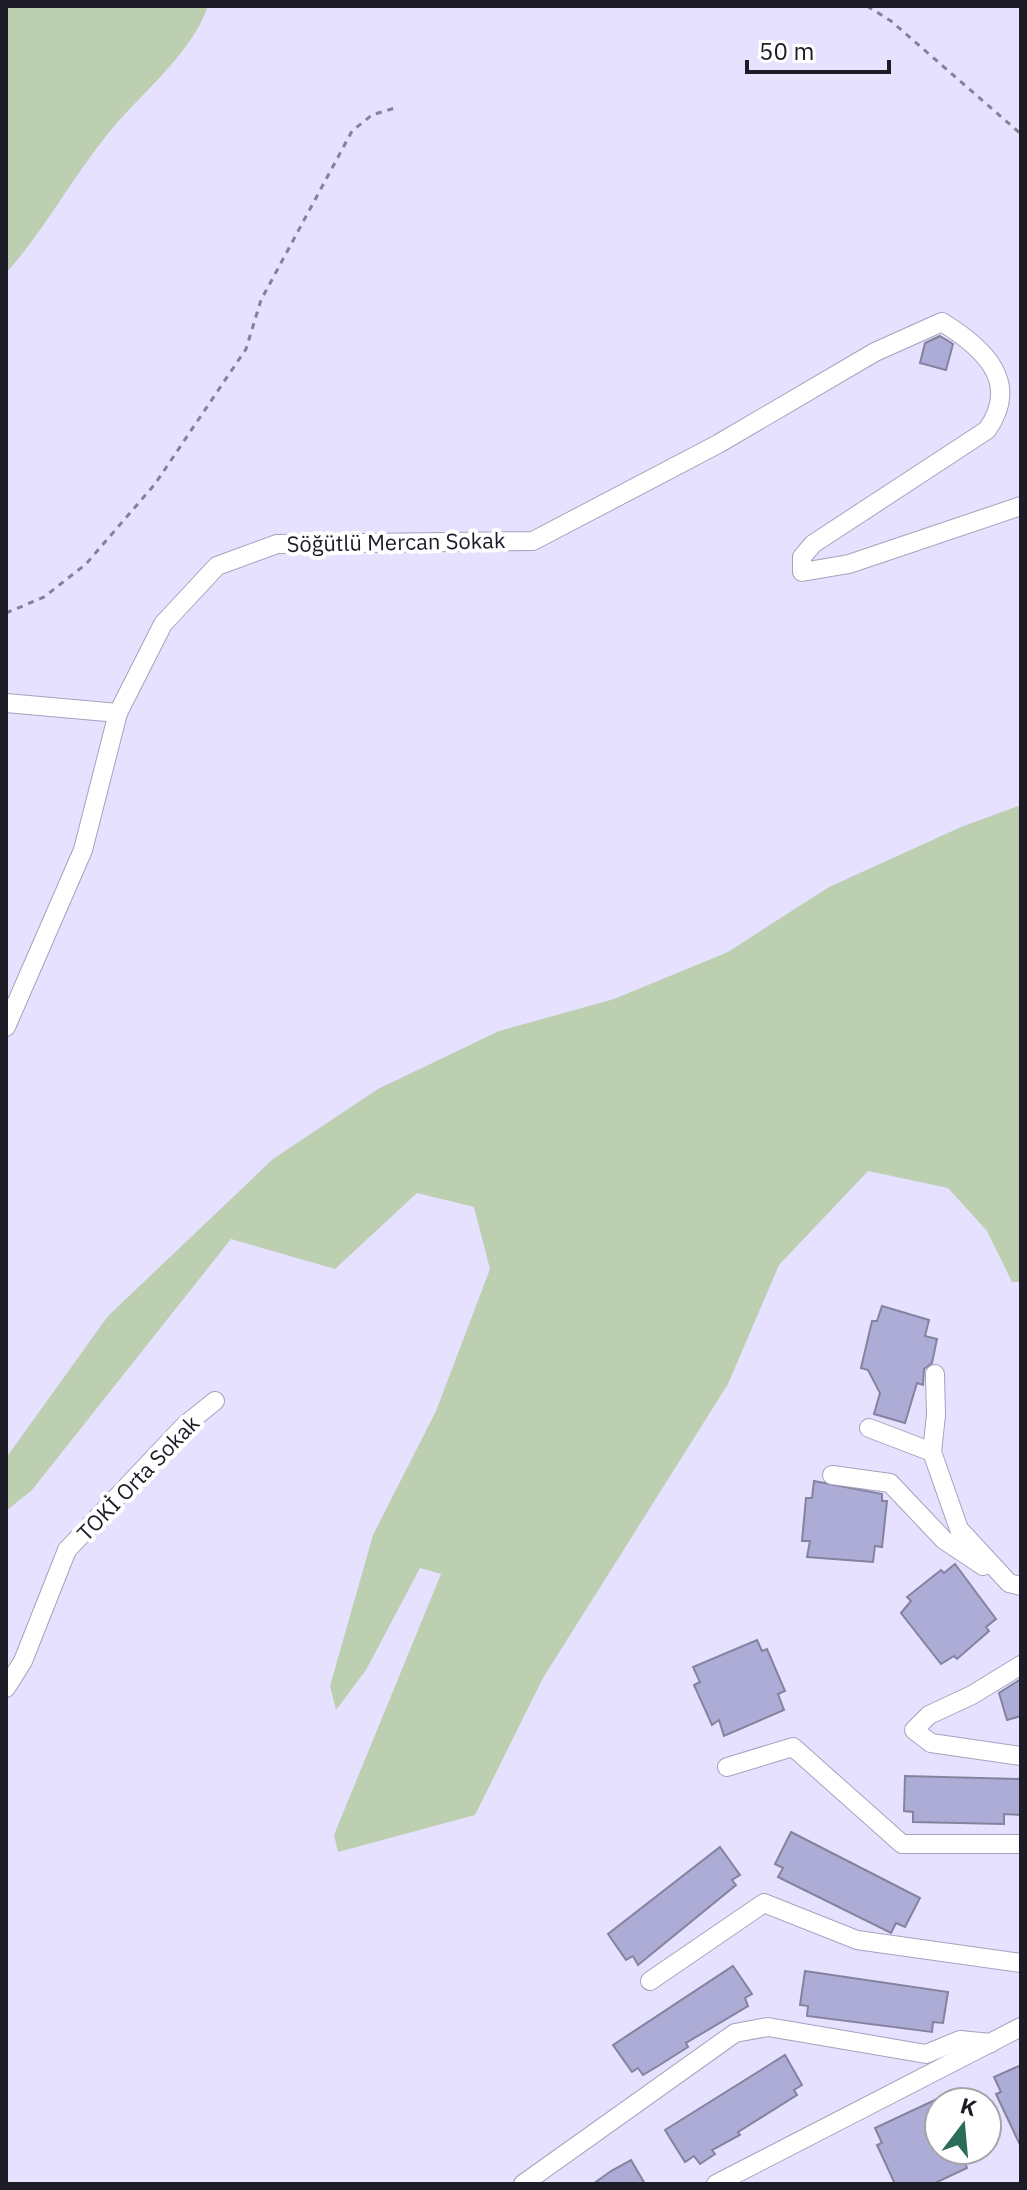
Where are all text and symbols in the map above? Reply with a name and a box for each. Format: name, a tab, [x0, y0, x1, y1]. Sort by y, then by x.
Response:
scale bar	[747, 24, 889, 74]
text: 50 m	[759, 35, 814, 67]
street label: Söğütlü Mercan Sokak	[286, 525, 506, 558]
street label: TOKİ Orta Sokak	[70, 1408, 205, 1547]
north arrow	[923, 2086, 1003, 2166]
text: K	[957, 2090, 981, 2123]

